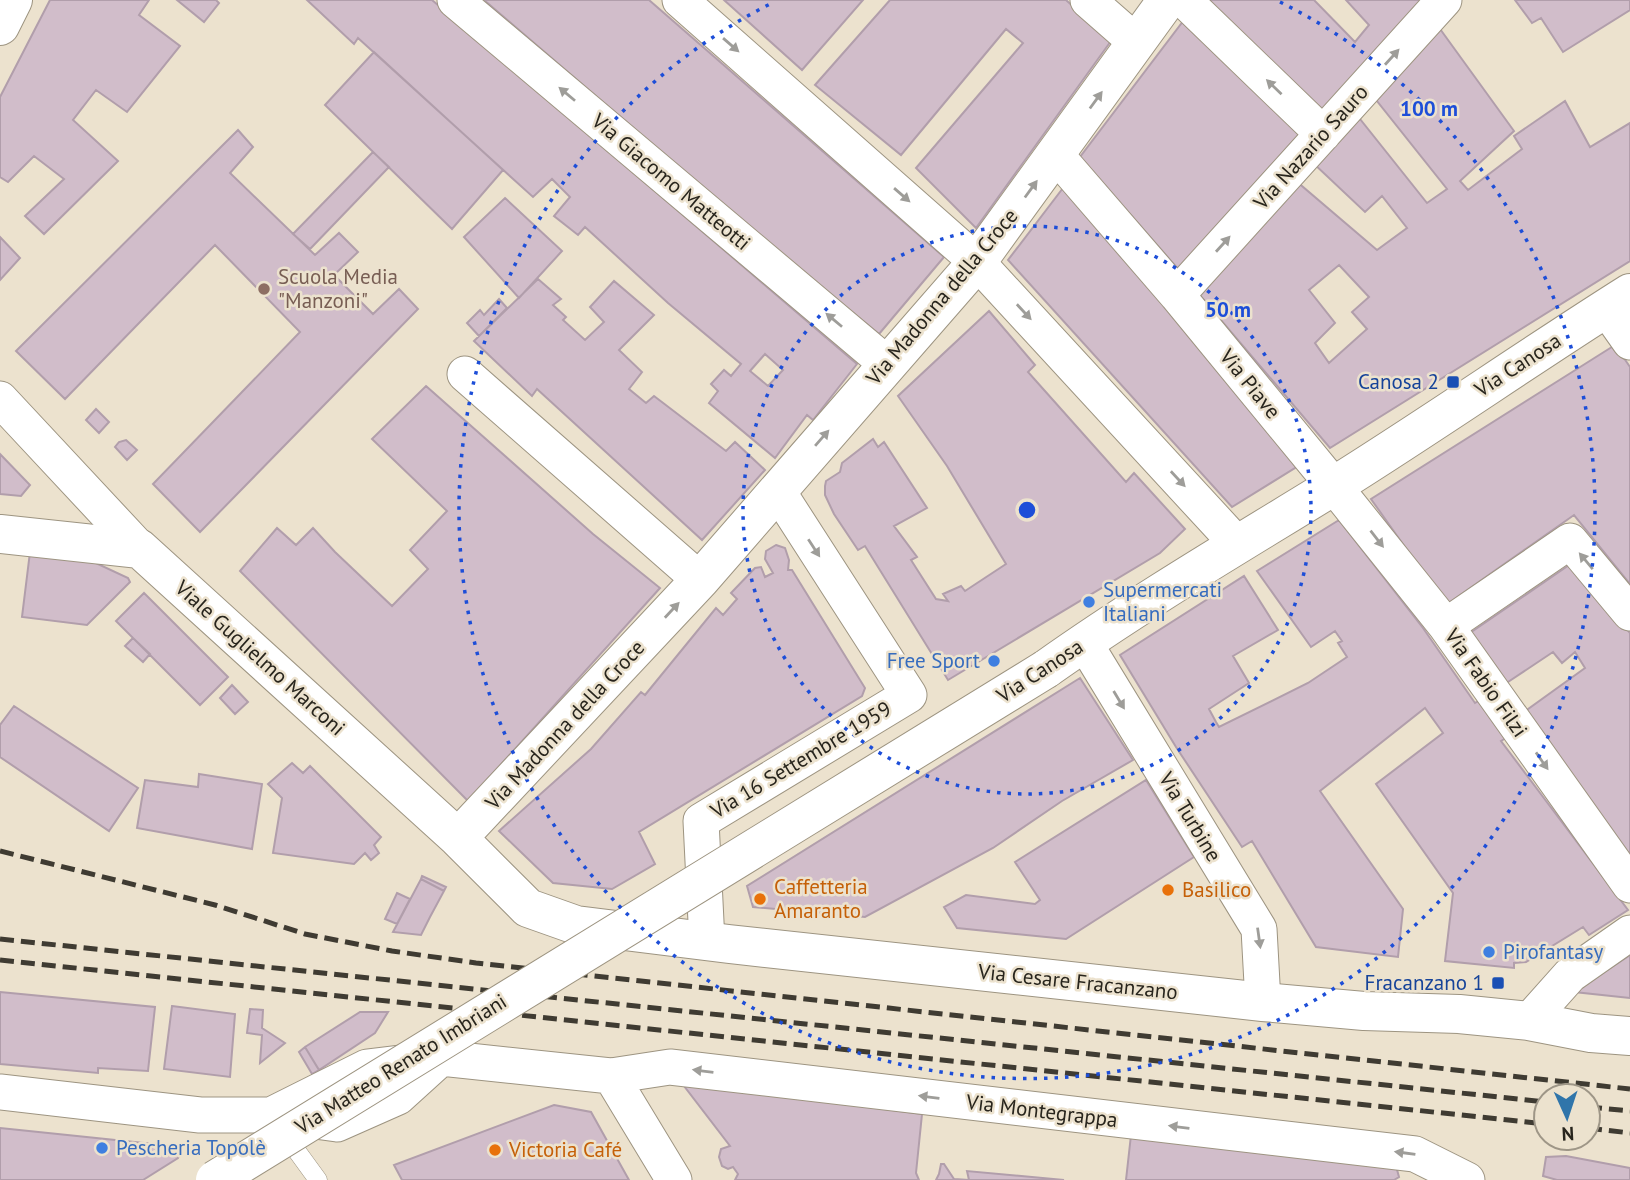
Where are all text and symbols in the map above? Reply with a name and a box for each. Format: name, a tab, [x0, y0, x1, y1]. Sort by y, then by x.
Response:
one-way arrow	[722, 37, 740, 53]
one-way arrow	[1384, 48, 1400, 66]
one-way arrow	[1265, 78, 1282, 95]
street label: Via Nazario Sauro	[1247, 79, 1374, 215]
one-way arrow	[558, 87, 575, 102]
one-way arrow	[1089, 91, 1103, 109]
text: 100 m	[1400, 95, 1458, 122]
street label: Via Giacomo Matteotti	[586, 107, 756, 256]
one-way arrow	[1024, 180, 1038, 198]
one-way arrow	[893, 187, 910, 203]
street label: Via Madonna della Croce	[859, 203, 1023, 391]
one-way arrow	[1215, 235, 1231, 253]
place label: Scuola Media "Manzoni"	[278, 263, 398, 314]
marker: Scuola Media "Manzoni"	[256, 281, 272, 297]
text: 50 m	[1205, 296, 1251, 323]
one-way arrow	[1015, 303, 1031, 320]
one-way arrow	[826, 313, 843, 328]
street label: Via Canosa	[1469, 327, 1566, 403]
street label: Via Piave	[1213, 343, 1287, 424]
place label: Canosa 2	[1358, 368, 1439, 395]
marker: Canosa 2	[1445, 374, 1461, 390]
one-way arrow	[814, 430, 829, 447]
one-way arrow	[1170, 470, 1186, 488]
centre of rings	[1015, 498, 1039, 522]
one-way arrow	[1369, 530, 1384, 548]
one-way arrow	[808, 538, 821, 557]
one-way arrow	[1579, 552, 1594, 569]
street label: Viale Guglielmo Marconi	[169, 573, 351, 741]
place label: Supermercati Italiani	[1103, 576, 1222, 627]
marker: Supermercati Italiani	[1081, 594, 1097, 610]
one-way arrow	[664, 601, 680, 619]
street label: Via Fabio Filzi	[1439, 622, 1534, 742]
street label: Via Canosa	[991, 633, 1088, 709]
street label: Via Madonna della Croce	[478, 634, 650, 816]
place label: Free Sport	[887, 647, 980, 674]
marker: Free Sport	[986, 653, 1002, 669]
one-way arrow	[1113, 691, 1126, 710]
street label: Via 16 Settembre 1959	[705, 695, 896, 825]
one-way arrow	[1535, 752, 1549, 770]
street label: Via Turbine	[1153, 766, 1228, 867]
place label: Caffetteria Amaranto	[774, 873, 868, 924]
place label: Basilico	[1182, 876, 1251, 903]
marker: Basilico	[1160, 882, 1176, 898]
marker: Caffetteria Amaranto	[752, 891, 768, 907]
one-way arrow	[1253, 927, 1264, 949]
place label: Pirofantasy	[1503, 938, 1603, 965]
marker: Pirofantasy	[1481, 944, 1497, 960]
street label: Via Cesare Fracanzano	[976, 957, 1179, 1005]
place label: Fracanzano 1	[1365, 969, 1484, 996]
marker: Fracanzano 1	[1490, 975, 1506, 991]
street label: Via Matteo Renato Imbriani	[289, 987, 512, 1140]
one-way arrow	[691, 1066, 713, 1077]
north arrow	[1532, 1082, 1602, 1152]
street label: Via Montegrappa	[964, 1088, 1119, 1133]
one-way arrow	[917, 1092, 939, 1103]
one-way arrow	[1168, 1121, 1190, 1132]
text: N	[1561, 1122, 1575, 1146]
place label: Pescheria Topolè	[116, 1134, 266, 1161]
place label: Victoria Café	[508, 1136, 622, 1163]
marker: Pescheria Topolè	[94, 1140, 110, 1156]
marker: Victoria Café	[487, 1142, 503, 1158]
one-way arrow	[1394, 1148, 1416, 1159]

